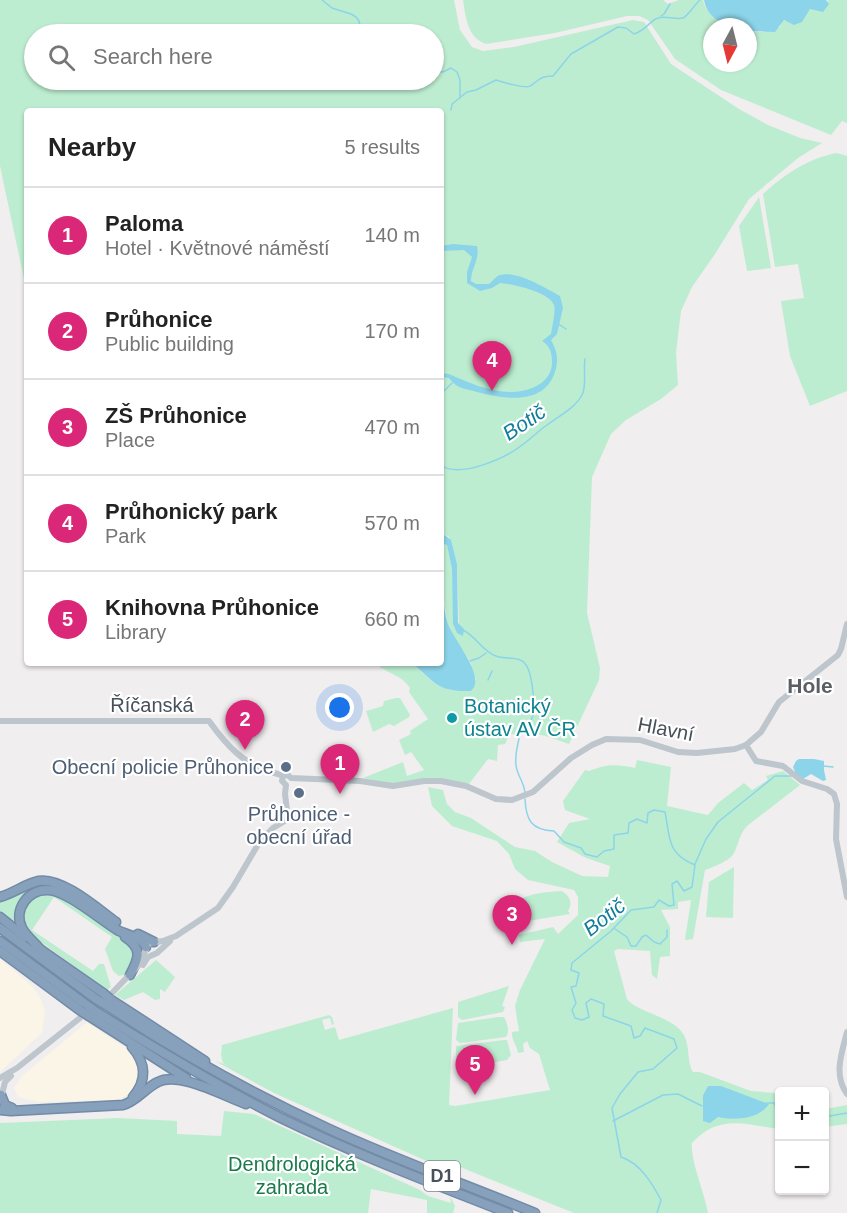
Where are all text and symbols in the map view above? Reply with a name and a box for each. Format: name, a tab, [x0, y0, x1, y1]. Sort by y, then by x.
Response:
north arrow	[703, 18, 757, 72]
search box	[24, 24, 444, 90]
icon: search	[45, 41, 78, 74]
text: Search here	[93, 44, 213, 69]
text: Nearby	[48, 132, 136, 162]
text: 5 results	[344, 136, 420, 158]
text: Paloma	[105, 211, 183, 236]
text: 1	[62, 224, 73, 246]
text: 140 m	[364, 224, 420, 246]
text: Hotel · Květnové náměstí	[105, 237, 330, 259]
text: Průhonice	[105, 307, 213, 332]
text: 2	[62, 320, 73, 342]
text: 170 m	[364, 320, 420, 342]
text: Public building	[105, 333, 234, 355]
pin: 4	[472, 342, 512, 391]
water label: Botič	[498, 399, 550, 445]
text: ZŠ Průhonice	[105, 403, 247, 428]
text: 3	[62, 416, 73, 438]
text: 470 m	[364, 416, 420, 438]
text: Place	[105, 429, 155, 451]
text: Průhonický park	[105, 499, 277, 524]
text: 4	[62, 512, 73, 534]
text: 570 m	[364, 512, 420, 534]
text: Park	[105, 525, 146, 547]
text: Knihovna Průhonice	[105, 595, 319, 620]
text: 5	[62, 608, 73, 630]
text: 660 m	[364, 608, 420, 630]
text: Library	[105, 621, 166, 643]
district label: Hole	[787, 674, 833, 697]
your location	[325, 693, 354, 722]
street label: Říčanská	[110, 694, 195, 716]
place label: Botanický ústav AV ČR	[464, 695, 576, 740]
pin: 2	[226, 700, 264, 750]
marker: Botanický ústav AV ČR	[445, 711, 459, 725]
street label: Hlavní	[636, 713, 696, 745]
pin: 1	[320, 744, 360, 794]
place label: Obecní policie Průhonice	[52, 756, 274, 778]
marker: Obecní policie Průhonice	[279, 760, 293, 774]
marker: Průhonice - obecní úřad	[292, 786, 306, 800]
place label: Průhonice - obecní úřad	[246, 803, 352, 848]
water label: Botič	[579, 893, 630, 940]
pin: 3	[492, 896, 532, 945]
pin: 5	[456, 1046, 494, 1095]
map controls	[775, 1087, 829, 1195]
button: +	[775, 1087, 829, 1141]
button: −	[775, 1141, 829, 1195]
park label: Dendrologická zahrada	[228, 1153, 357, 1198]
road number: D1	[424, 1161, 460, 1191]

